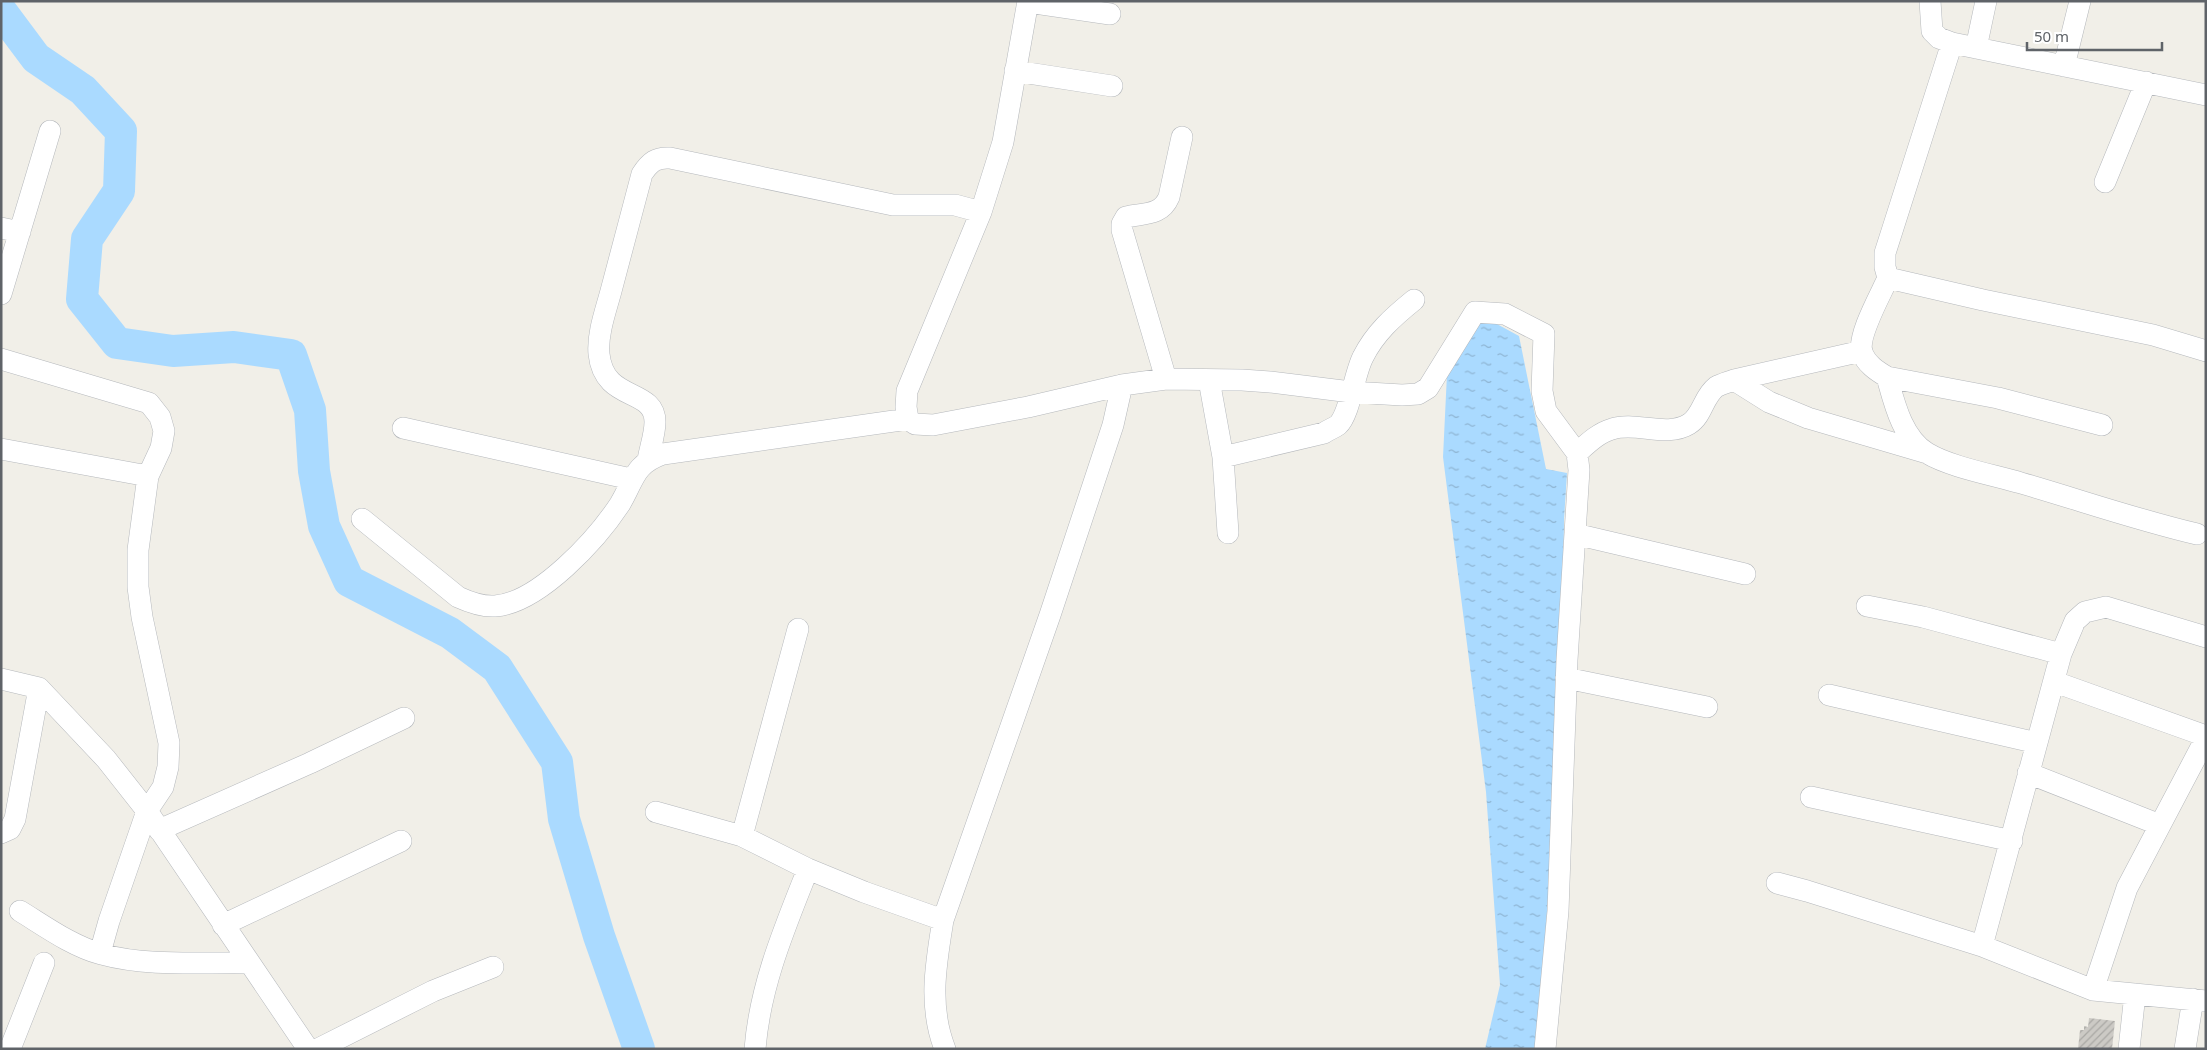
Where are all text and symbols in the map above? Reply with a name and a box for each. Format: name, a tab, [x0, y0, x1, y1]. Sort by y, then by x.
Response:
scale bar	[2027, 20, 2162, 52]
text: 50 m	[2034, 26, 2069, 46]

